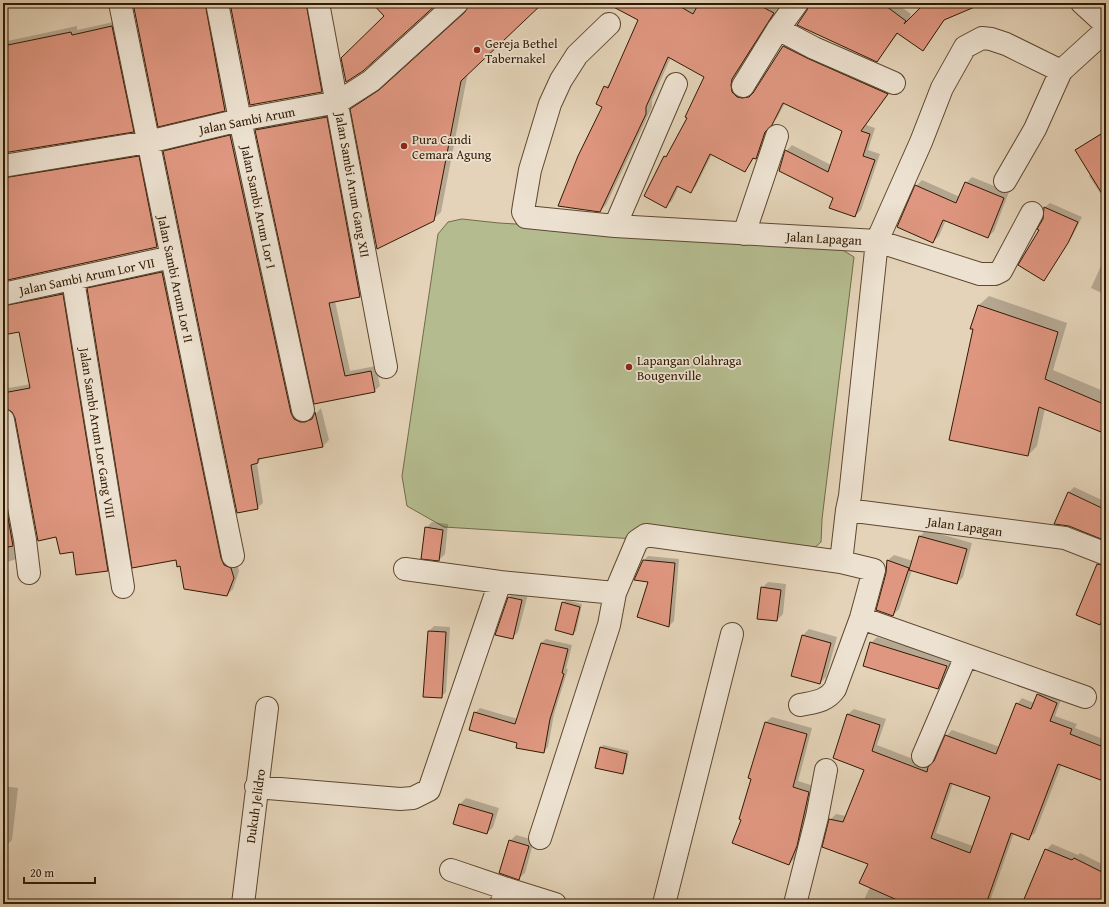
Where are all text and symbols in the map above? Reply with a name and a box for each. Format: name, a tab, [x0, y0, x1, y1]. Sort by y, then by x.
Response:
place label: Gereja Bethel Tabernakel	[485, 34, 558, 68]
marker: Gereja Bethel Tabernakel	[472, 45, 482, 55]
street label: Jalan Sambi Arum	[195, 102, 297, 139]
street label: Jalan Sambi Arum Gang XII	[330, 109, 375, 259]
place label: Pura Candi Cemara Agung	[412, 130, 492, 164]
marker: Pura Candi Cemara Agung	[399, 141, 409, 151]
street label: Jalan Sambi Arum Lor I	[236, 142, 281, 270]
street label: Jalan Sambi Arum Lor II	[152, 212, 198, 344]
street label: Jalan Lapagan	[784, 227, 863, 250]
street label: Jalan Sambi Arum Lor VII	[16, 253, 157, 301]
street label: Jalan Sambi Arum Lor Gang VIII	[74, 344, 120, 520]
place label: Lapangan Olahraga Bougenville	[637, 351, 743, 385]
marker: Lapangan Olahraga Bougenville	[624, 362, 634, 372]
street label: Jalan Lapagan	[924, 512, 1004, 541]
street label: Dukuh Jelidro	[241, 767, 270, 845]
scale bar	[24, 859, 95, 885]
text: 20 m	[30, 864, 54, 881]

